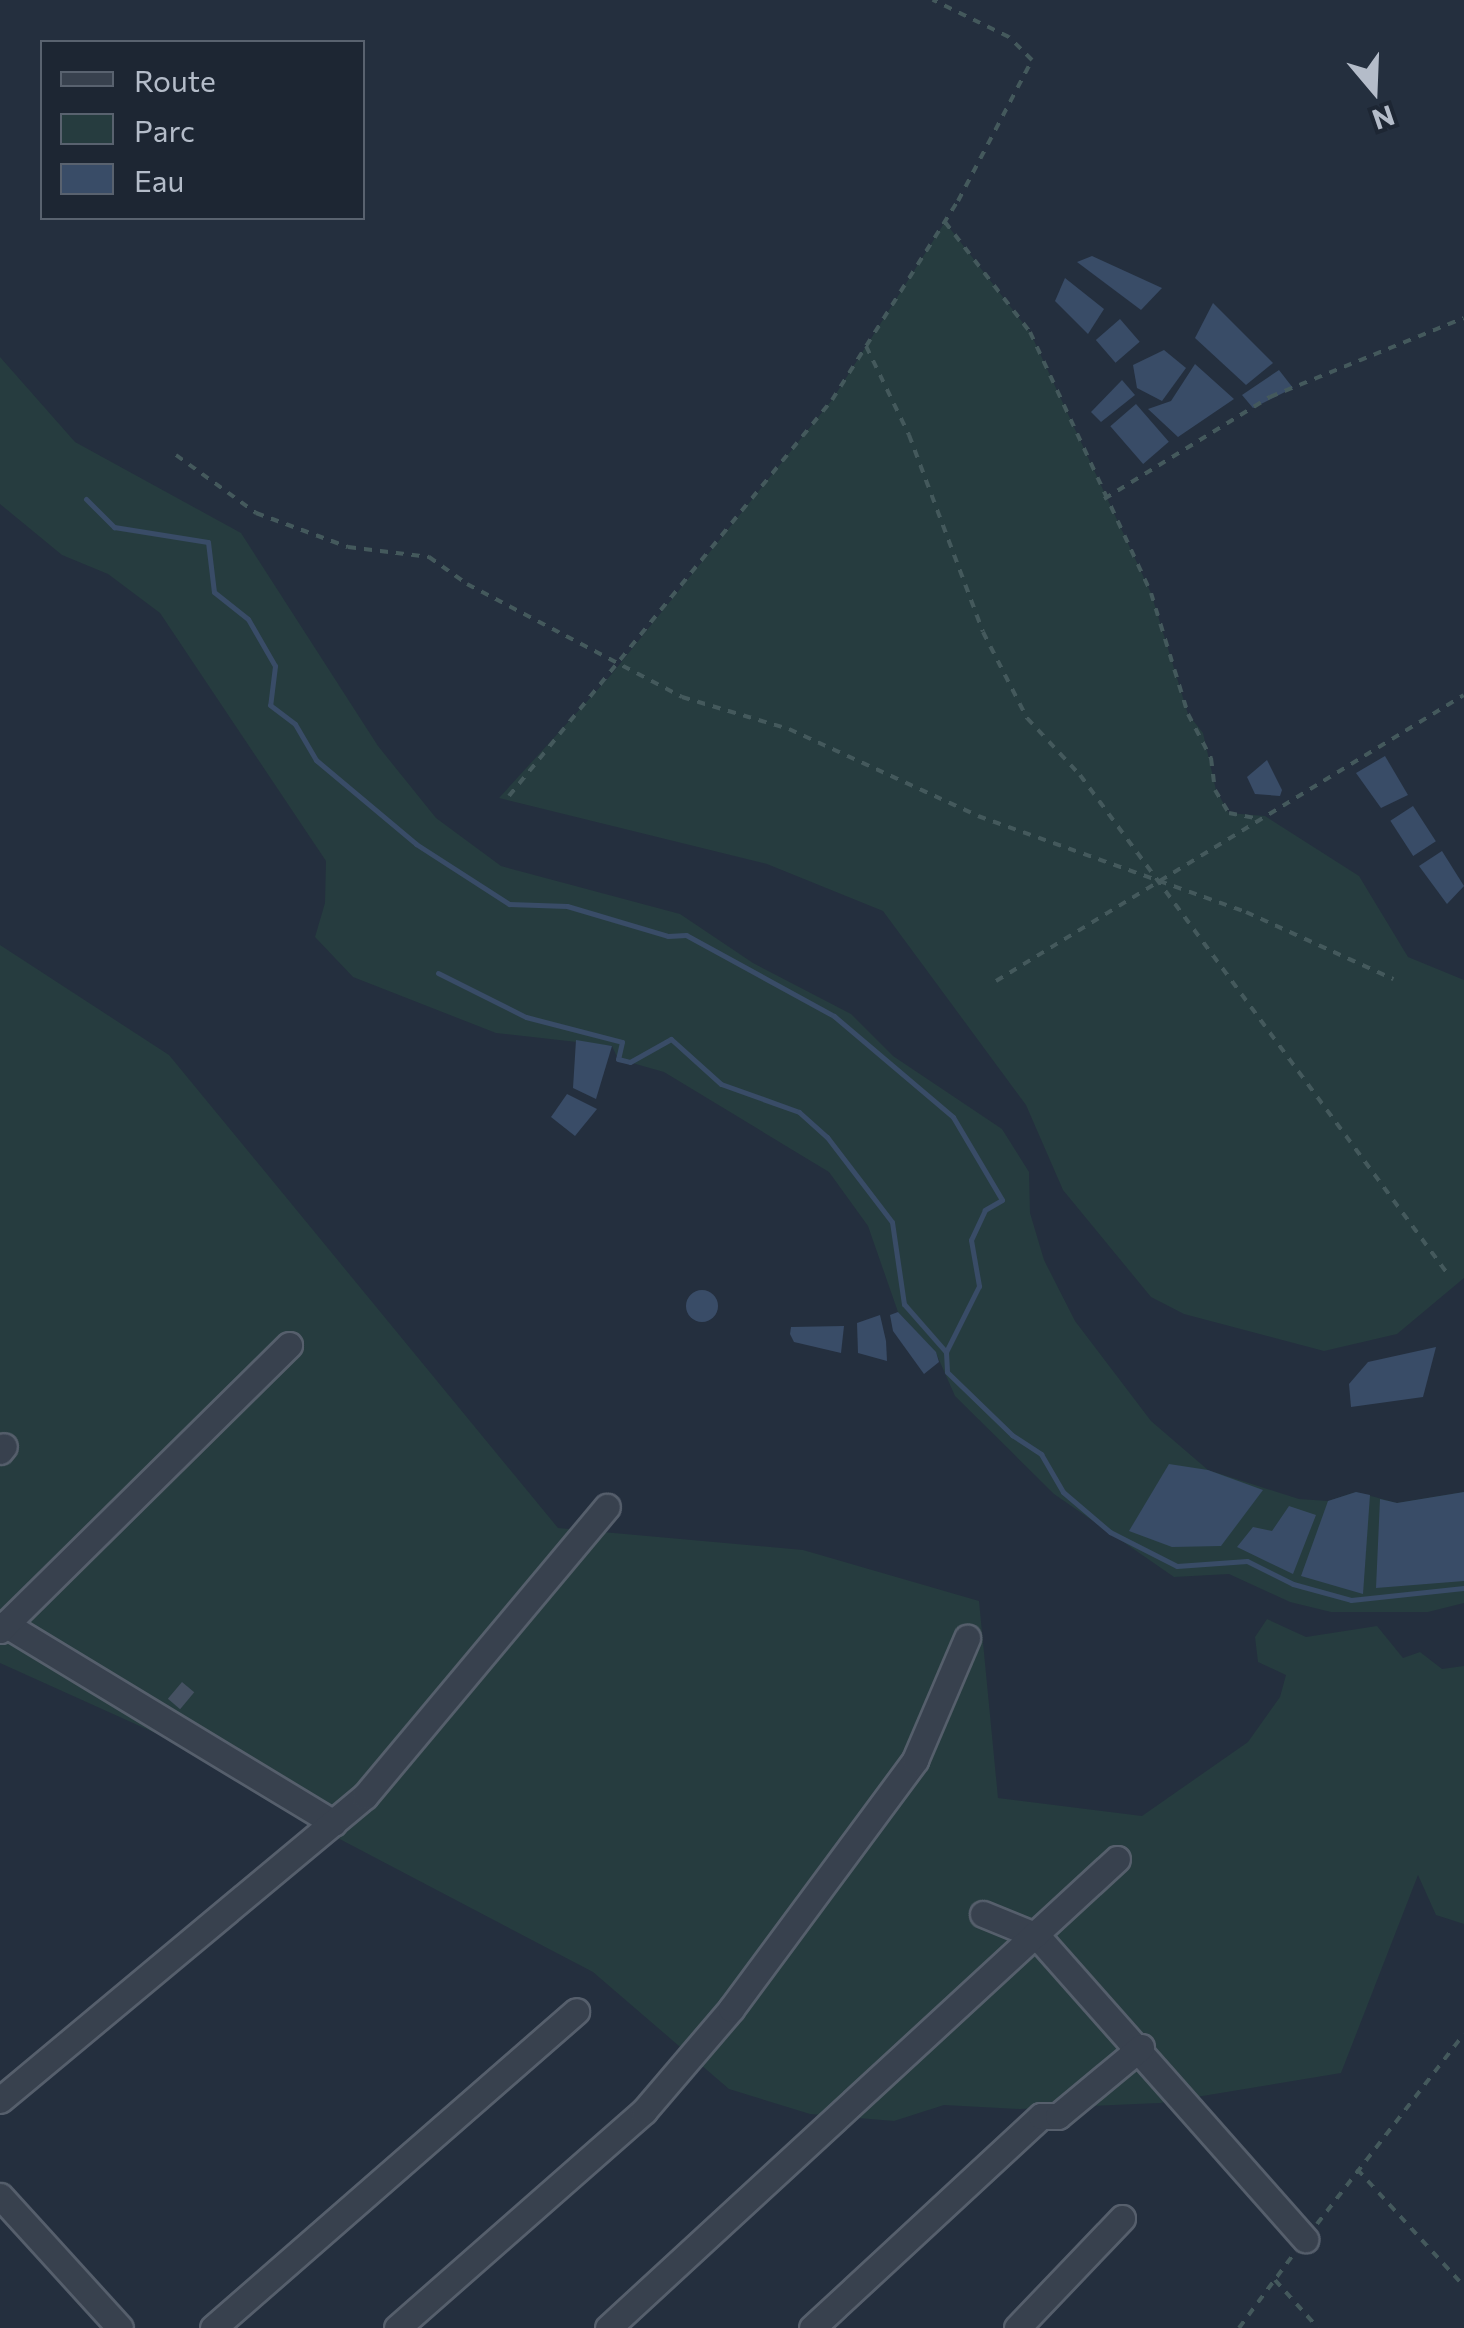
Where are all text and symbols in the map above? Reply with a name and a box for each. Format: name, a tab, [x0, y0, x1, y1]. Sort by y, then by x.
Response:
legend	[40, 40, 365, 220]
north arrow	[1324, 40, 1424, 140]
text: Route	[134, 61, 216, 98]
text: N	[1368, 99, 1399, 138]
text: Parc	[134, 111, 195, 148]
text: Eau	[134, 161, 184, 198]

